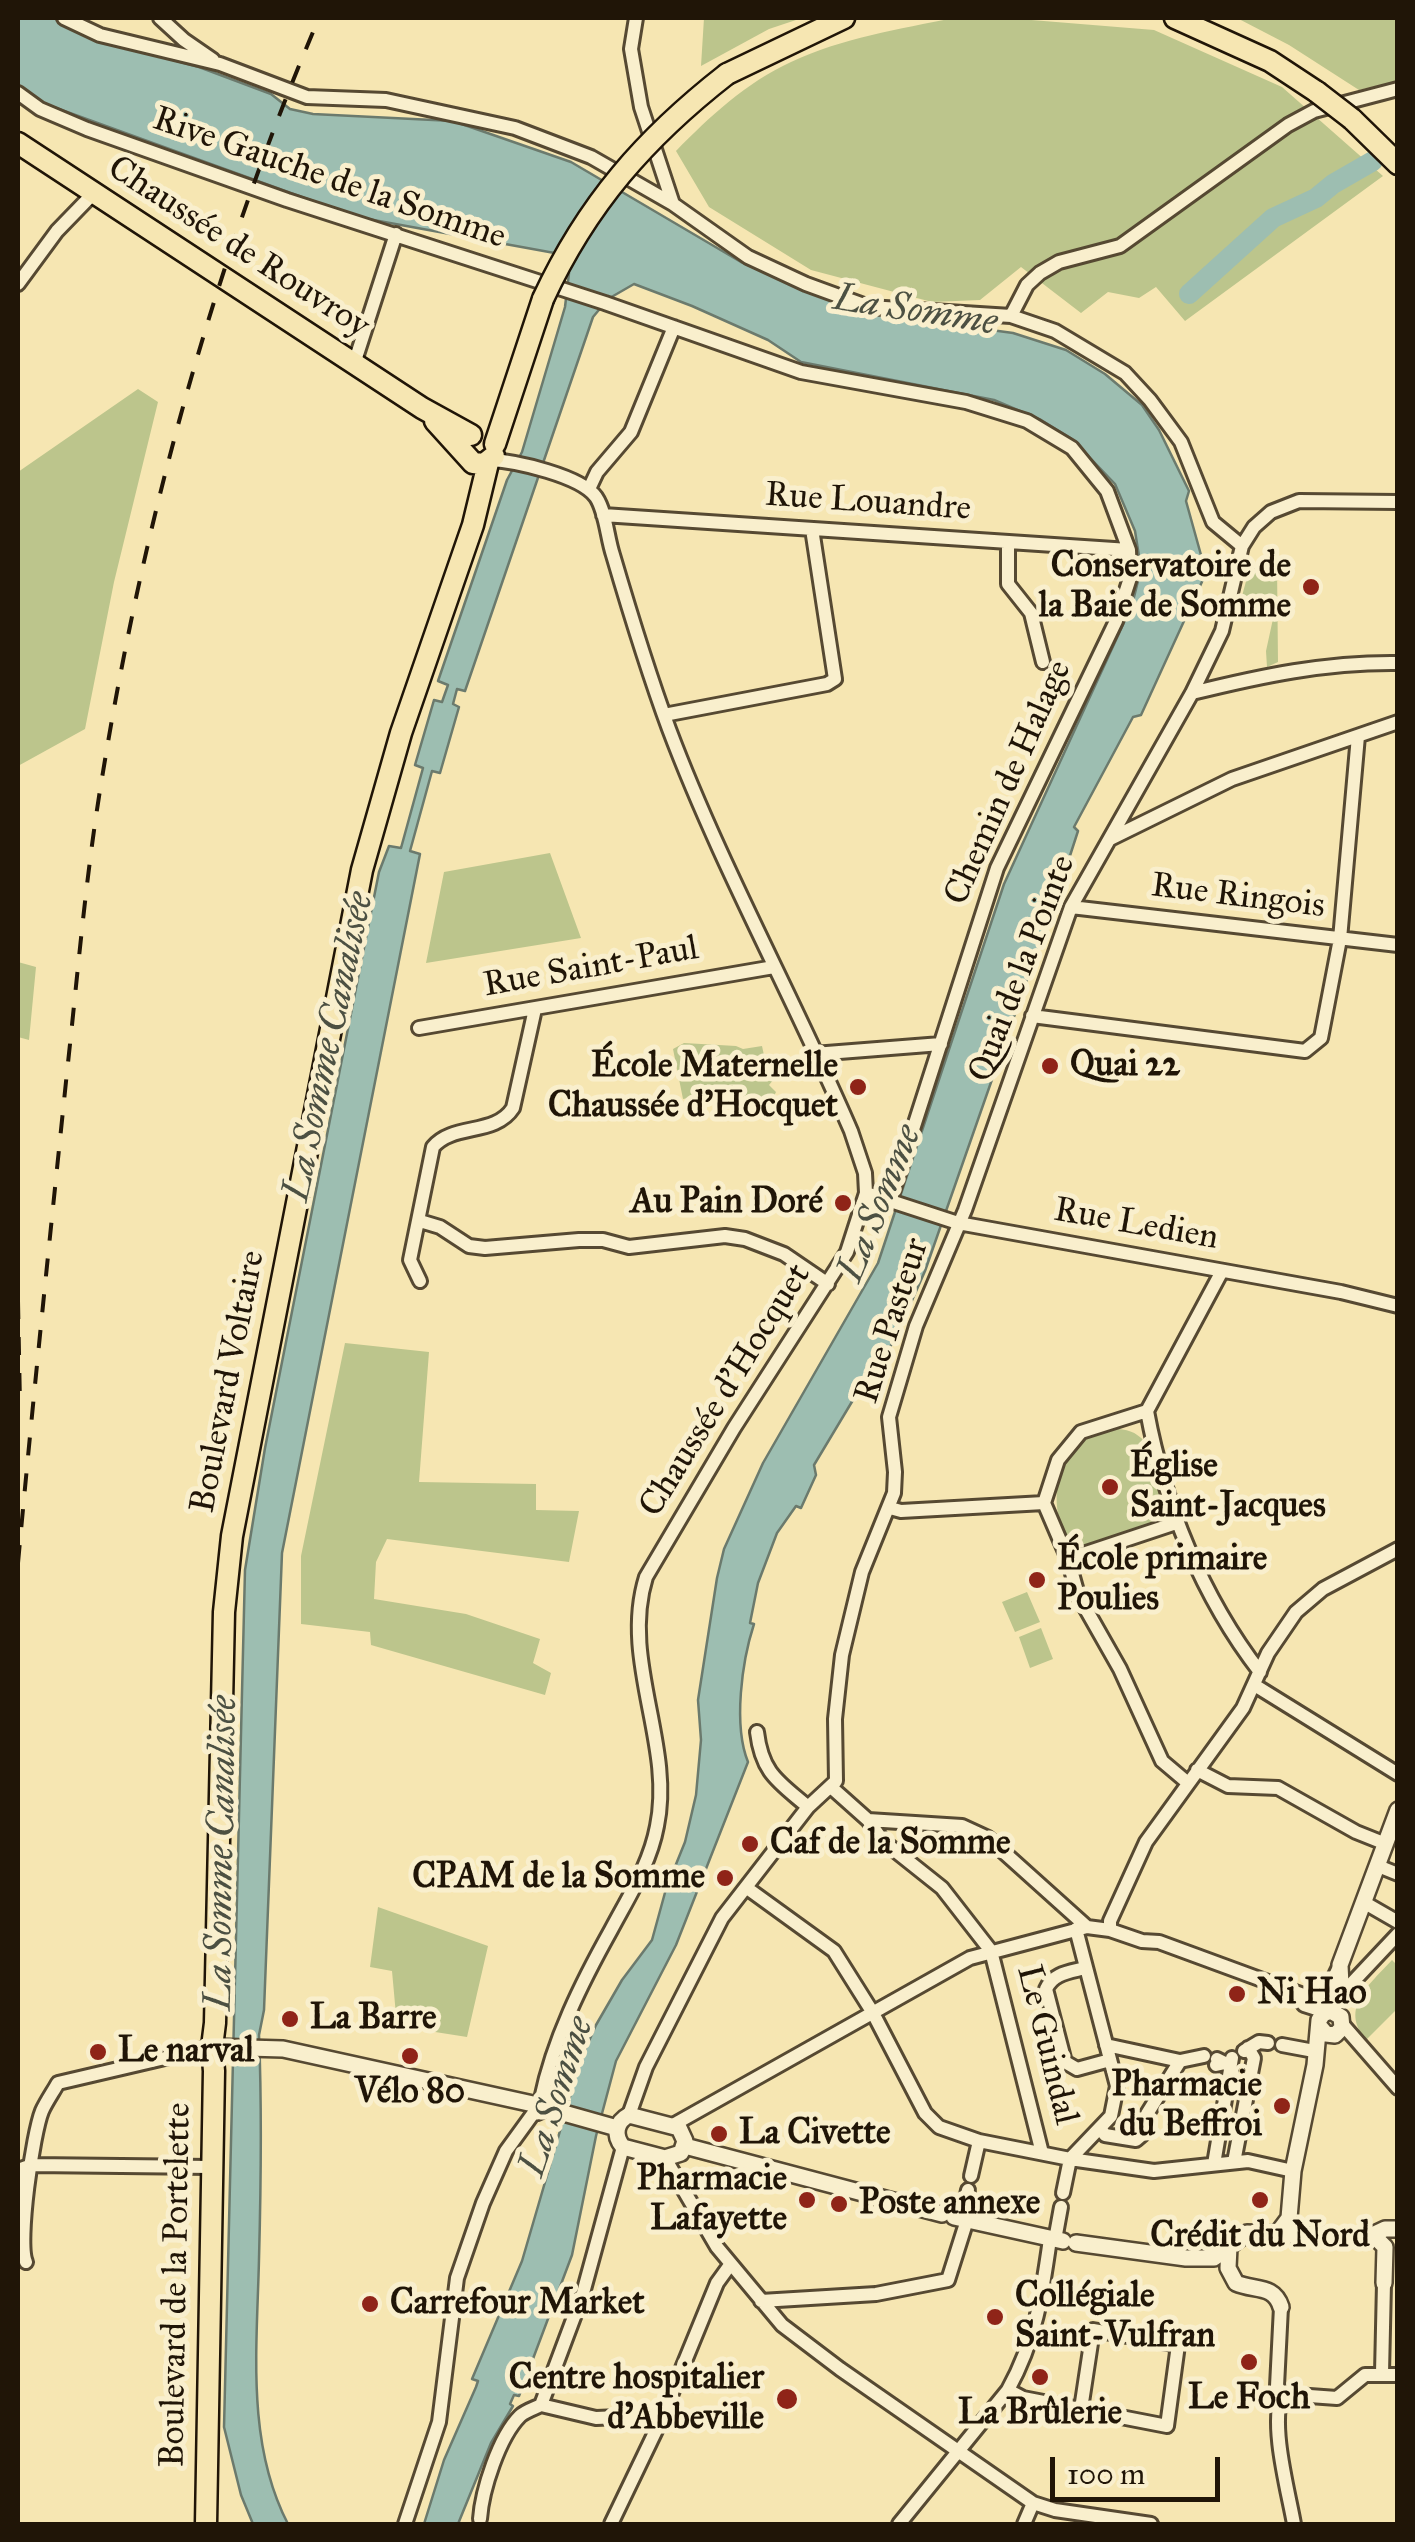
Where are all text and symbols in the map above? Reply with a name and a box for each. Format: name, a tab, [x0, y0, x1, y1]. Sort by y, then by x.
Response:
street label: Rive Gauche de la Somme	[147, 99, 511, 259]
street label: Chaussée de Rouvroy	[99, 148, 377, 348]
water label: La Somme	[830, 277, 1000, 347]
street label: Rue Louandre	[764, 475, 972, 531]
place label: Conservatoire de la Baie de Somme	[1039, 546, 1291, 628]
marker: Conservatoire de la Baie de Somme	[1300, 576, 1322, 598]
street label: Chemin de Halage	[936, 654, 1082, 912]
street label: Quai de la Pointe	[961, 850, 1085, 1088]
street label: Rue Ringois	[1149, 866, 1327, 928]
water label: La Somme Canalisée	[275, 888, 385, 1206]
street label: Rue Saint-Paul	[480, 928, 702, 1008]
place label: Quai 22	[1070, 1045, 1180, 1087]
place label: École Maternelle Chaussée d'Hocquet	[548, 1046, 838, 1128]
marker: Quai 22	[1039, 1055, 1061, 1077]
marker: École Maternelle Chaussée d'Hocquet	[847, 1076, 869, 1098]
water label: La Somme	[829, 1119, 933, 1289]
place label: Au Pain Doré	[630, 1182, 823, 1224]
street label: Rue Ledien	[1051, 1190, 1221, 1260]
marker: Au Pain Doré	[832, 1192, 854, 1214]
street label: Rue Pasteur	[847, 1233, 939, 1409]
street label: Boulevard Voltaire	[183, 1247, 275, 1517]
street label: Chaussée d'Hocquet	[631, 1257, 821, 1525]
place label: Église Saint-Jacques	[1130, 1446, 1326, 1528]
marker: Église Saint-Jacques	[1099, 1476, 1121, 1498]
place label: École primaire Poulies	[1057, 1539, 1267, 1621]
marker: École primaire Poulies	[1026, 1569, 1048, 1591]
water label: La Somme Canalisée	[197, 1695, 249, 2011]
place label: Caf de la Somme	[770, 1823, 1011, 1865]
marker: Caf de la Somme	[739, 1833, 761, 1855]
place label: CPAM de la Somme	[412, 1857, 705, 1899]
marker: CPAM de la Somme	[714, 1867, 736, 1889]
street label: Le Guindal	[1006, 1961, 1086, 2129]
place label: Ni Hao	[1257, 1973, 1367, 2015]
marker: Ni Hao	[1226, 1983, 1248, 2005]
place label: La Barre	[310, 1998, 437, 2040]
marker: La Barre	[279, 2008, 301, 2030]
water label: La Somme	[511, 2012, 605, 2182]
place label: Le narval	[118, 2031, 254, 2073]
marker: Le narval	[87, 2041, 109, 2063]
marker: Vélo 80	[399, 2045, 421, 2067]
place label: Pharmacie du Beffroi	[1112, 2065, 1262, 2147]
place label: Vélo 80	[355, 2072, 465, 2114]
marker: Pharmacie du Beffroi	[1271, 2095, 1293, 2117]
street label: Boulevard de la Portelette	[153, 2102, 201, 2468]
place label: La Civette	[739, 2113, 891, 2155]
marker: La Civette	[708, 2123, 730, 2145]
place label: Pharmacie Lafayette	[637, 2159, 787, 2241]
place label: Poste annexe	[859, 2183, 1040, 2225]
marker: Pharmacie Lafayette	[796, 2189, 818, 2211]
marker: Crédit du Nord	[1249, 2189, 1271, 2211]
marker: Poste annexe	[828, 2193, 850, 2215]
place label: Crédit du Nord	[1150, 2216, 1370, 2258]
place label: Collégiale Saint-Vulfran	[1015, 2276, 1215, 2358]
place label: Carrefour Market	[390, 2283, 645, 2325]
marker: Carrefour Market	[359, 2293, 381, 2315]
marker: Collégiale Saint-Vulfran	[984, 2306, 1006, 2328]
marker: Le Foch	[1238, 2351, 1260, 2373]
place label: Centre hospitalier d'Abbeville	[509, 2358, 764, 2440]
marker: La Brûlerie	[1029, 2366, 1051, 2388]
place label: Le Foch	[1188, 2378, 1310, 2420]
marker: Centre hospitalier d'Abbeville	[774, 2386, 800, 2412]
place label: La Brûlerie	[958, 2393, 1122, 2435]
scale bar	[1055, 2437, 1225, 2499]
text: 100 m	[1067, 2456, 1145, 2492]

